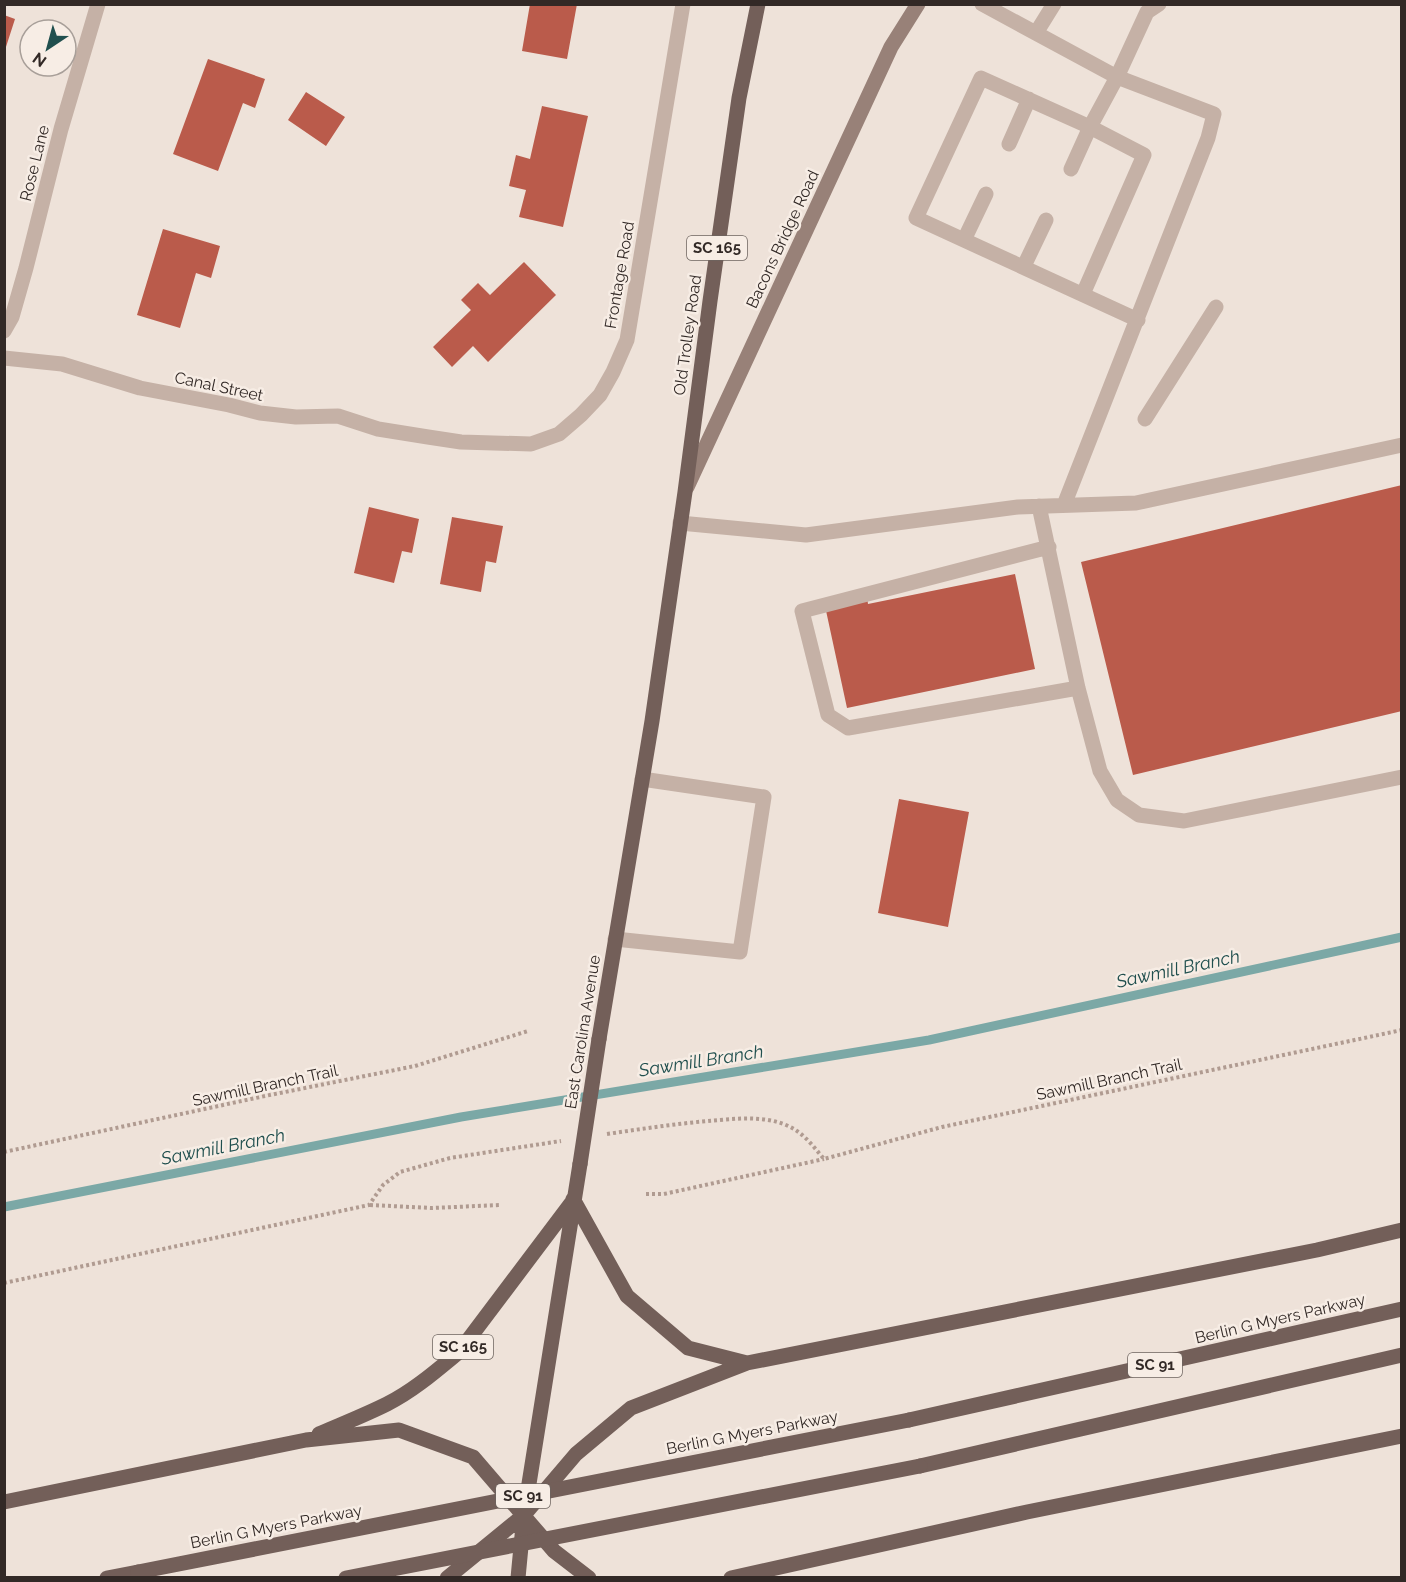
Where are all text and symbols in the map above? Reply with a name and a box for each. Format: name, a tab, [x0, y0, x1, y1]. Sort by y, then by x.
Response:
north arrow	[18, 18, 78, 78]
text: N	[29, 48, 50, 71]
street label: Rose Lane	[16, 123, 53, 203]
street label: Bacons Bridge Road	[742, 167, 823, 311]
street label: Frontage Road	[601, 220, 638, 330]
road number: SC 165	[687, 236, 747, 260]
street label: Old Trolley Road	[670, 273, 705, 397]
street label: Canal Street	[173, 368, 266, 405]
water label: Sawmill Branch	[1113, 945, 1242, 992]
street label: East Carolina Avenue	[561, 954, 604, 1110]
water label: Sawmill Branch	[636, 1040, 765, 1081]
street label: Sawmill Branch Trail	[1035, 1055, 1184, 1104]
street label: Sawmill Branch Trail	[191, 1061, 340, 1110]
water label: Sawmill Branch	[158, 1124, 287, 1169]
street label: Berlin G Myers Parkway	[1193, 1290, 1367, 1347]
road number: SC 165	[433, 1335, 493, 1359]
road number: SC 91	[1128, 1353, 1182, 1377]
street label: Berlin G Myers Parkway	[665, 1406, 840, 1458]
road number: SC 91	[496, 1484, 550, 1508]
street label: Berlin G Myers Parkway	[189, 1500, 364, 1552]

